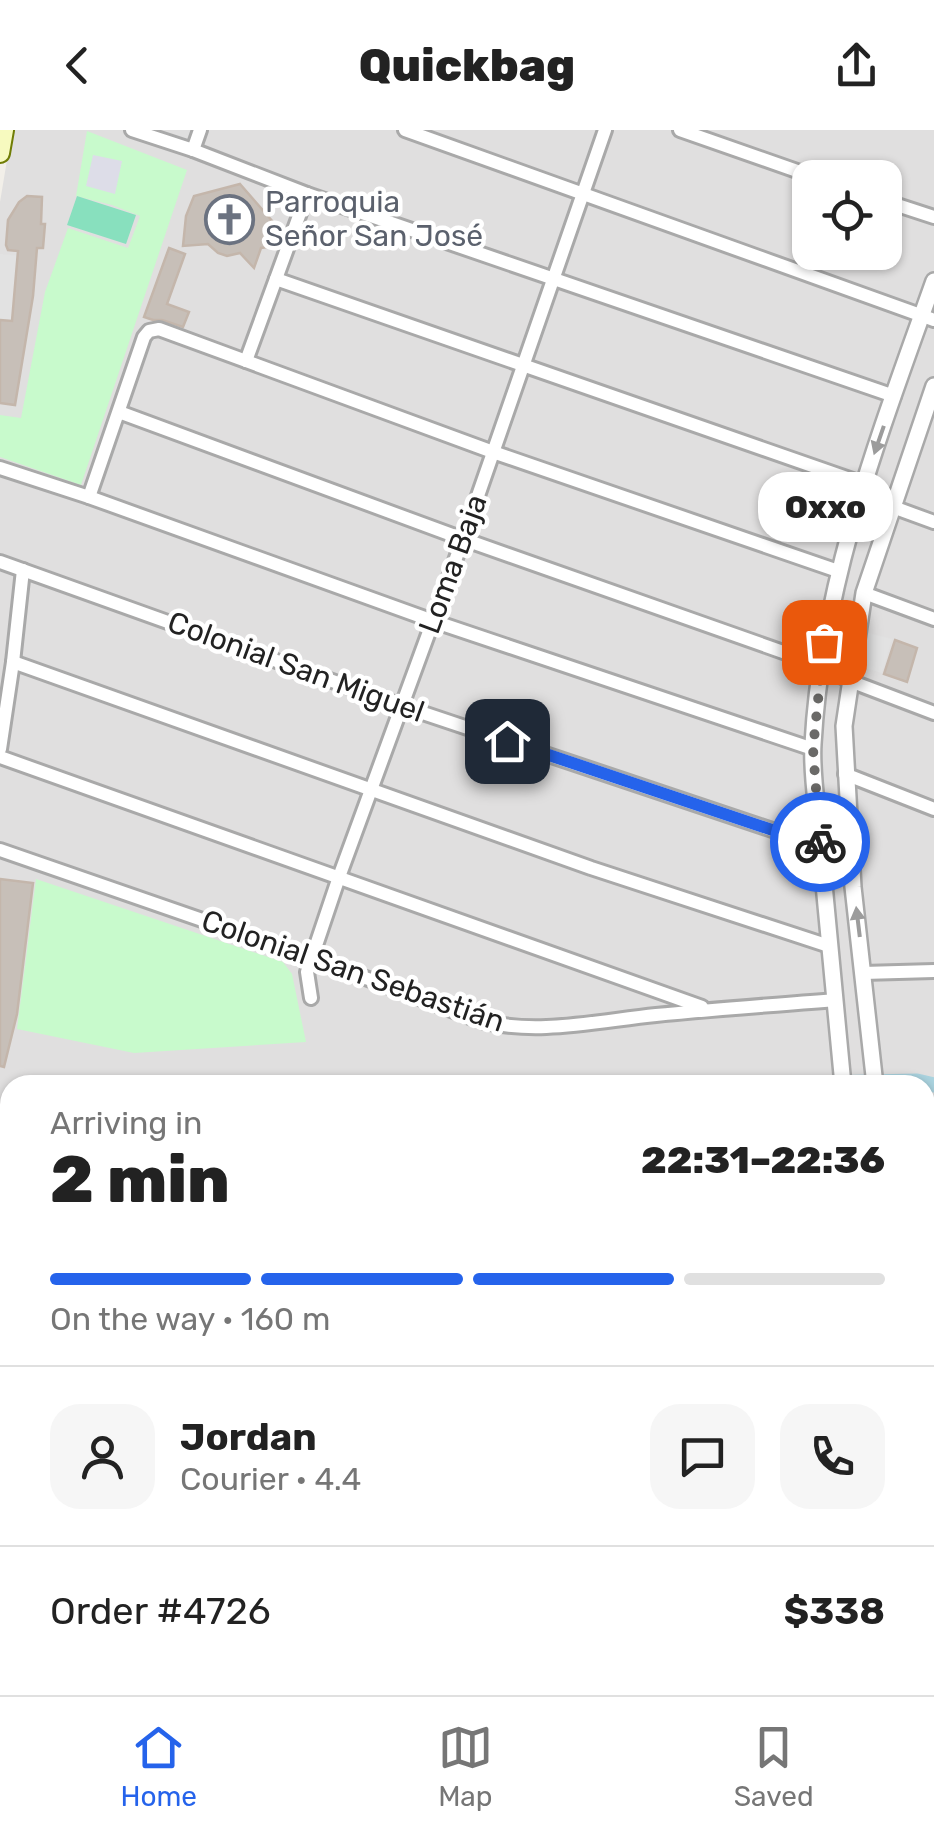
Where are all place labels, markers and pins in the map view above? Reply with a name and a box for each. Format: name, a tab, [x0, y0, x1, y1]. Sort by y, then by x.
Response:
place label: Parroquia Señor San José	[265, 184, 483, 254]
church icon: Parroquia Señor San José	[204, 193, 256, 245]
callout: Oxxo	[756, 472, 892, 542]
pin	[782, 600, 867, 685]
pin	[465, 699, 550, 784]

